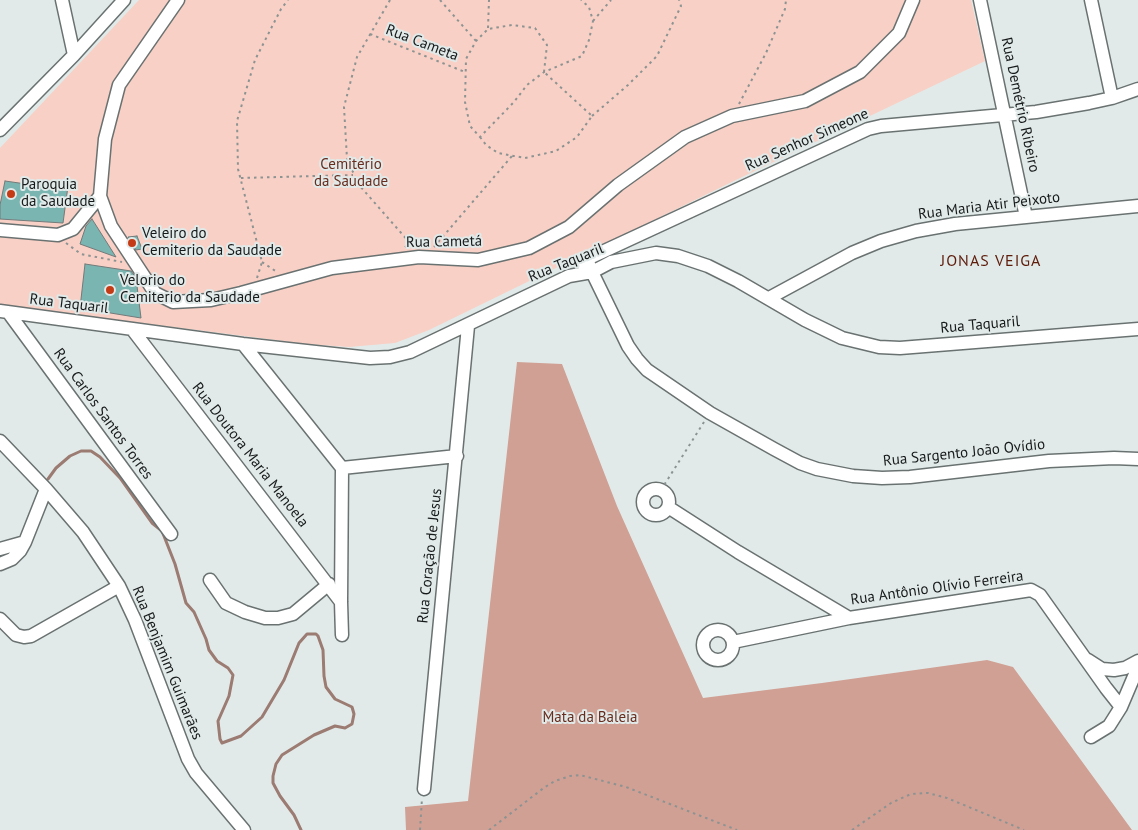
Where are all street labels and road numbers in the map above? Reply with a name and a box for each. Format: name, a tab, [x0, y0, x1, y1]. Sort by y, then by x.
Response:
street label: Rua Cameta	[383, 21, 461, 65]
street label: Rua Demétrio Ribeiro	[997, 36, 1043, 174]
street label: Rua Senhor Simeone	[743, 105, 871, 175]
street label: Rua Maria Atir Peixoto	[917, 188, 1061, 224]
street label: Rua Cametá	[406, 232, 482, 252]
street label: Rua Taquaril	[526, 240, 606, 286]
street label: Rua Taquaril	[28, 290, 110, 318]
street label: Rua Taquaril	[940, 313, 1020, 337]
street label: Rua Carlos Santos Torres	[49, 345, 157, 483]
street label: Rua Doutora Maria Manoela	[188, 379, 312, 531]
street label: Rua Sargento João Ovídio	[882, 436, 1046, 470]
street label: Rua Coração de Jesus	[414, 488, 446, 624]
street label: Rua Antônio Olívio Ferreira	[849, 567, 1025, 609]
street label: Rua Benjamim Guimarães	[128, 584, 206, 742]

